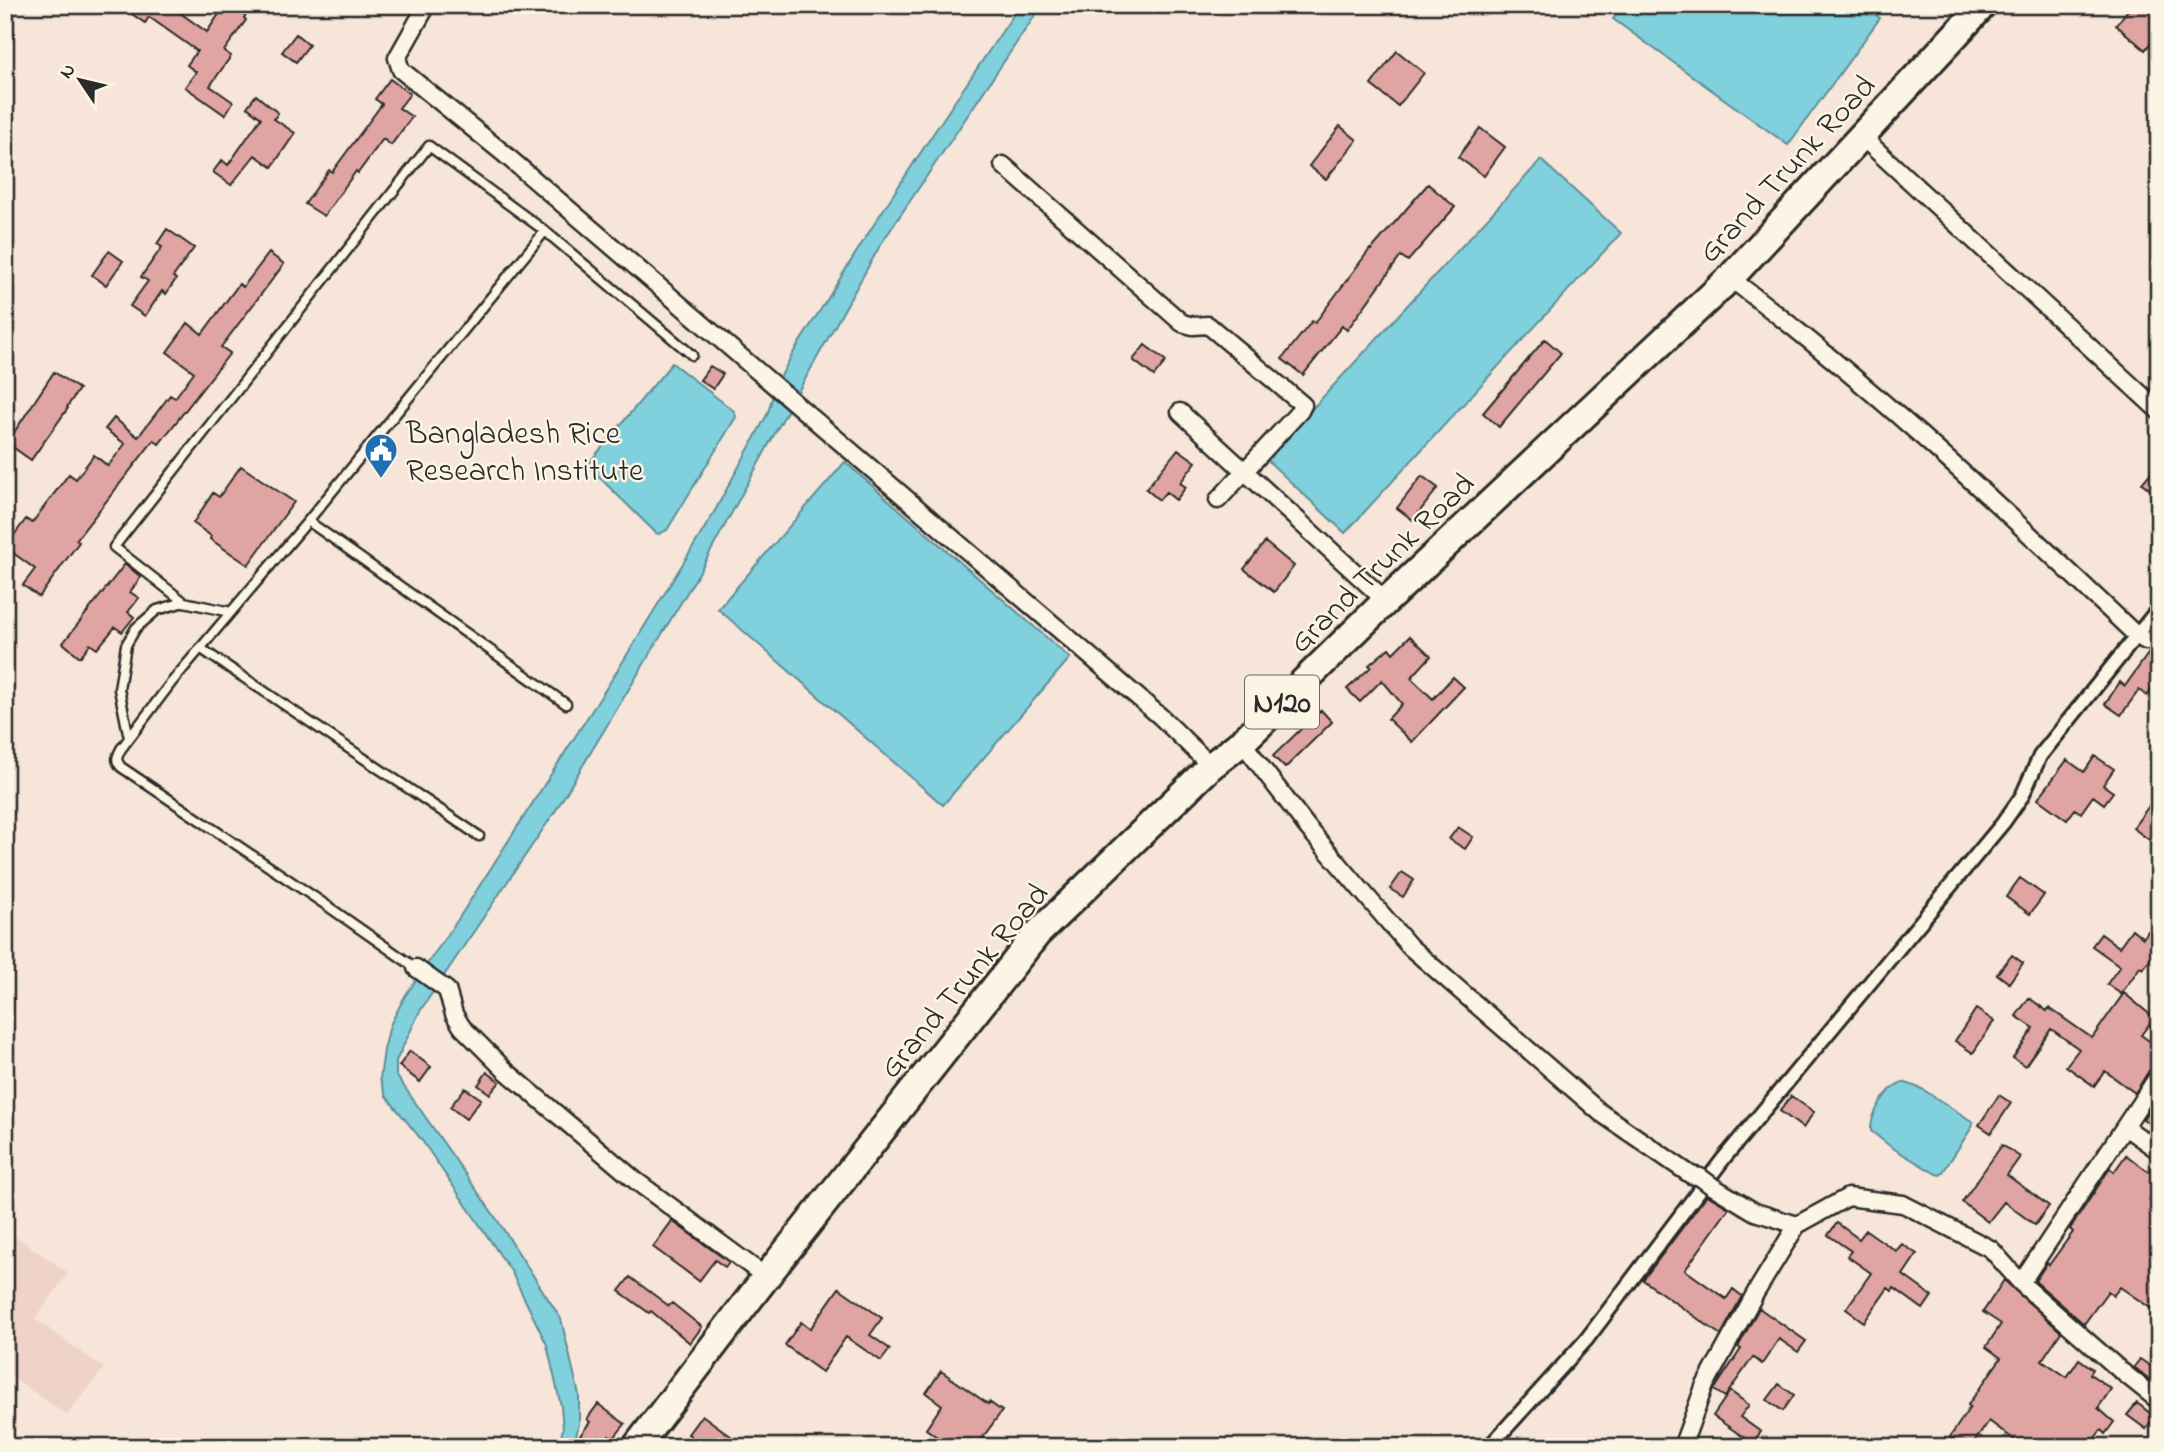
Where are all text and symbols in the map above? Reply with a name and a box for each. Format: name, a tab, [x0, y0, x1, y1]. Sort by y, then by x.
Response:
north arrow	[46, 46, 116, 116]
text: N	[53, 59, 83, 85]
street label: Grand Trunk Road	[1689, 66, 1889, 275]
place label: Bangladesh Rice Research Institute	[405, 412, 644, 496]
public building icon: Bangladesh Rice Research Institute	[362, 431, 400, 480]
street label: Grand Trunk Road	[1280, 463, 1487, 666]
road number: N120	[1245, 676, 1319, 729]
street label: Grand Trunk Road	[870, 874, 1062, 1090]

